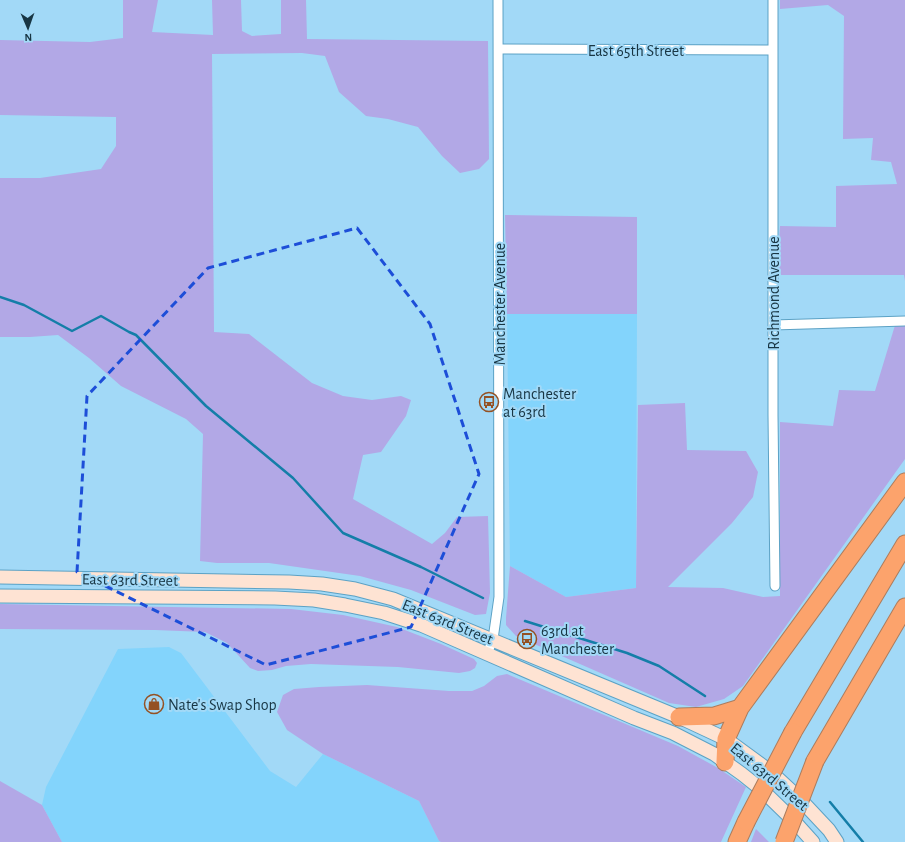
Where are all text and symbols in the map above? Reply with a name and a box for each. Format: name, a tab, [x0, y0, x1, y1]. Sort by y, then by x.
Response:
north arrow	[8, 8, 48, 48]
text: N	[24, 32, 32, 43]
street label: East 65th Street	[588, 43, 684, 59]
street label: Richmond Avenue	[766, 236, 782, 350]
street label: Manchester Avenue	[492, 243, 508, 365]
place label: Manchester at 63rd	[503, 386, 577, 420]
bus stop icon: Manchester at 63rd	[478, 391, 500, 413]
street label: East 63rd Street	[82, 571, 178, 589]
street label: East 63rd Street	[400, 596, 495, 647]
place label: 63rd at Manchester	[541, 623, 615, 657]
bus stop icon: 63rd at Manchester	[516, 628, 538, 650]
shop icon: Nate's Swap Shop	[143, 693, 165, 715]
place label: Nate's Swap Shop	[168, 697, 277, 713]
street label: East 63rd Street	[727, 740, 811, 814]

